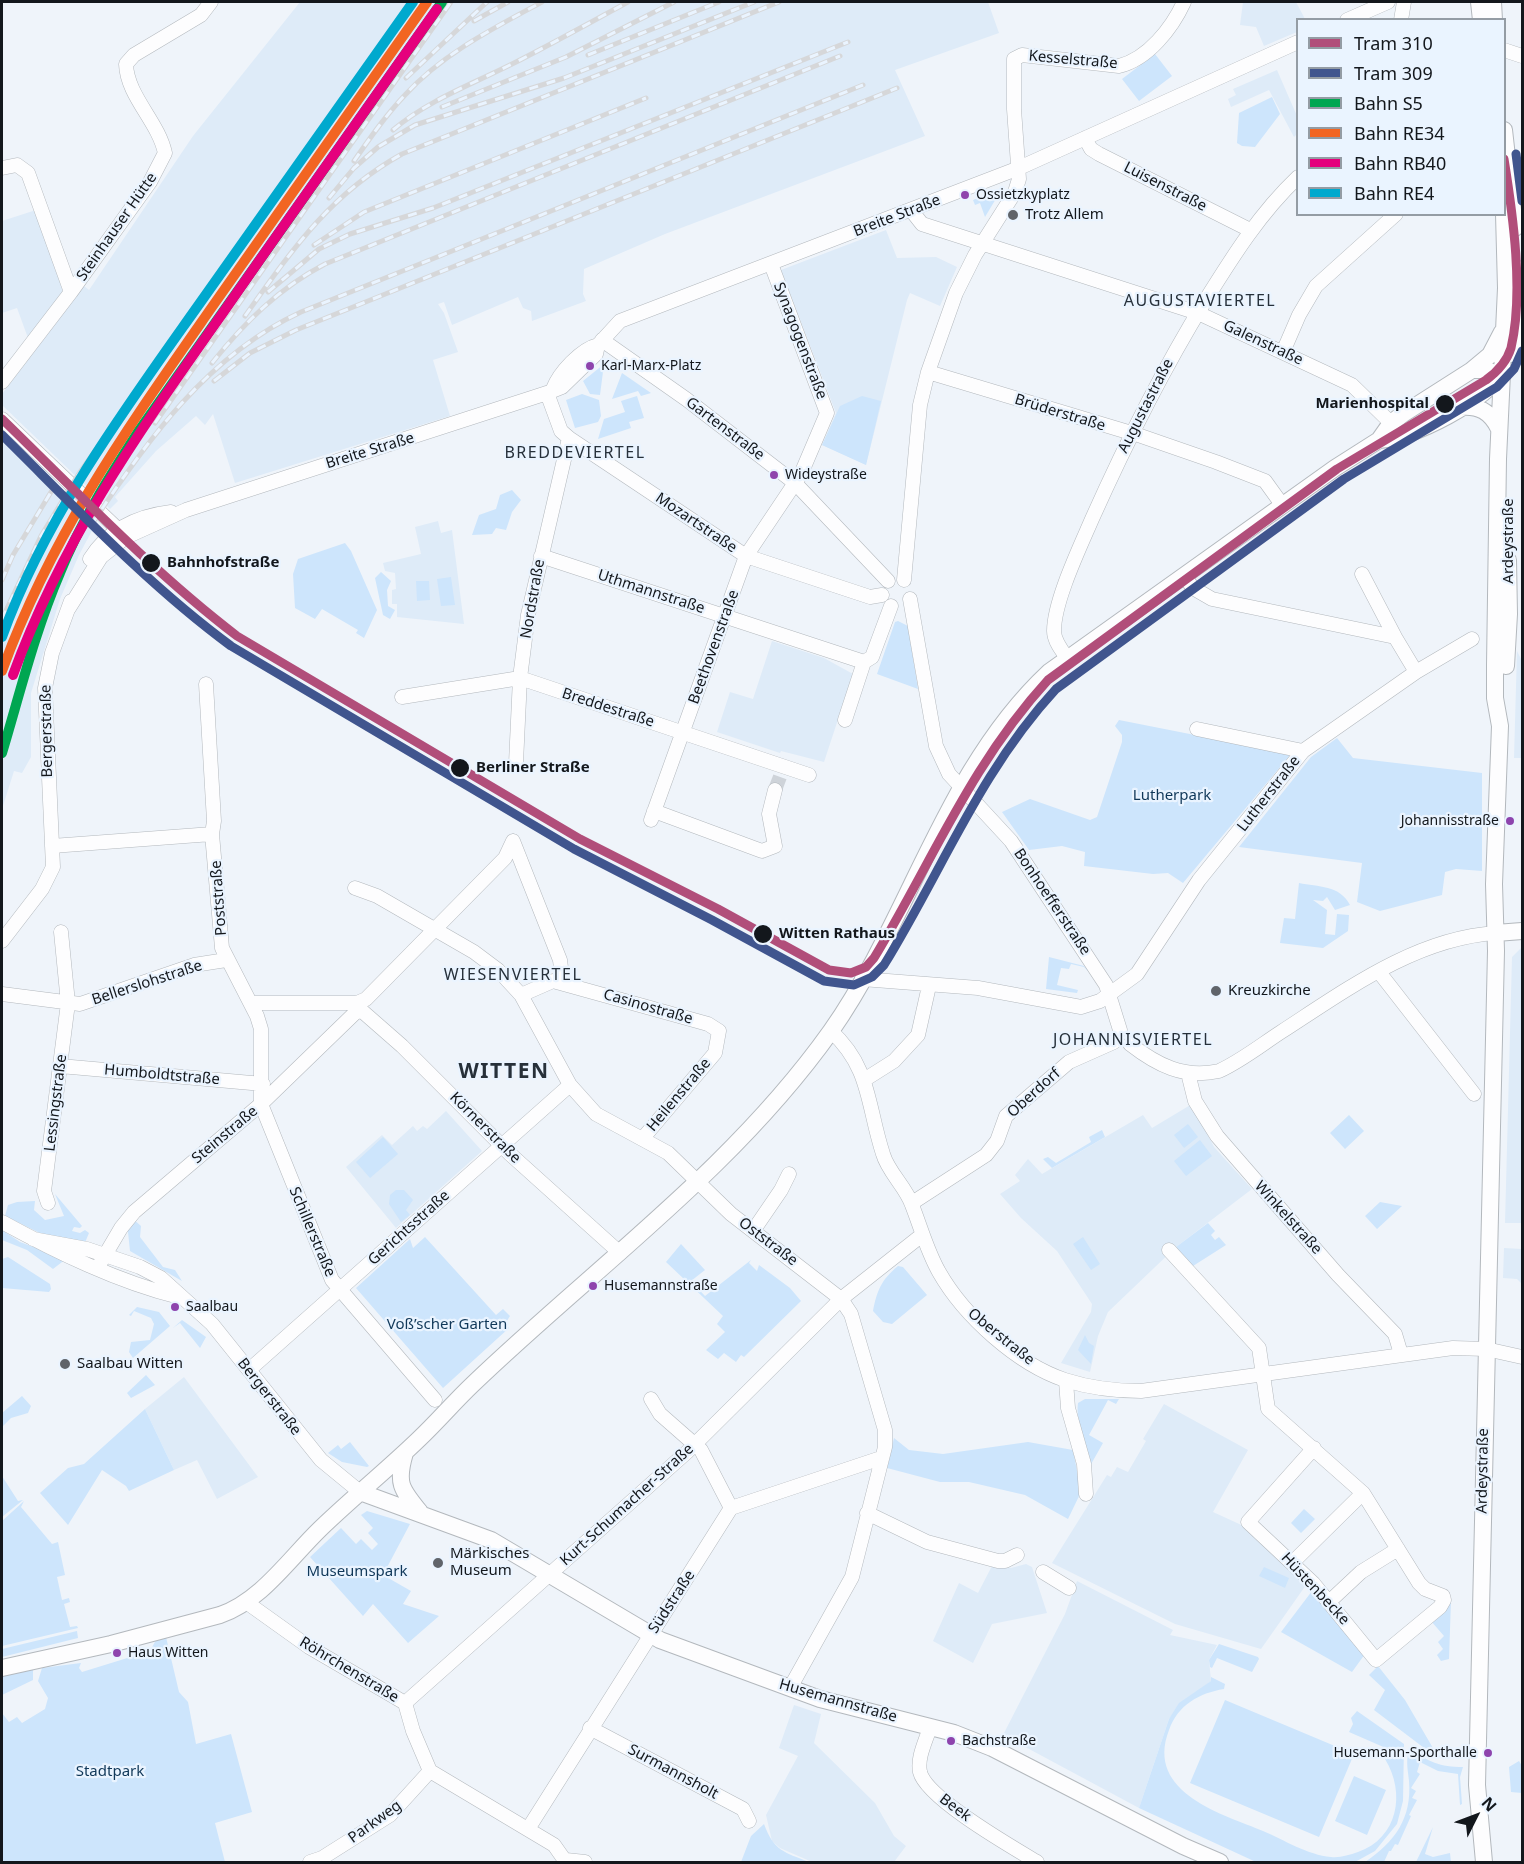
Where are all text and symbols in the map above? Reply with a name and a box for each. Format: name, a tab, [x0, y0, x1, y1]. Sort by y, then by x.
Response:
legend	[1296, 18, 1506, 216]
text: Tram 310	[1354, 31, 1433, 55]
street label: Kesselstraße	[1028, 47, 1118, 73]
text: Tram 309	[1354, 61, 1433, 85]
text: Bahn S5	[1354, 91, 1423, 115]
text: Bahn RE34	[1354, 121, 1445, 145]
text: Bahn RB40	[1354, 151, 1446, 175]
street label: Luisenstraße	[1120, 158, 1210, 216]
street label: Steinhauser Hütte	[73, 170, 161, 284]
text: Bahn RE4	[1354, 181, 1434, 205]
place label: Ossietzkyplatz	[976, 187, 1070, 203]
marker: Ossietzkyplatz	[959, 189, 971, 201]
street label: Breite Straße	[851, 191, 943, 241]
place label: Trotz Allem	[1025, 206, 1104, 224]
marker: Trotz Allem	[1006, 208, 1020, 222]
street label: Synagogenstraße	[769, 280, 831, 402]
district label: AUGUSTAVIERTEL	[1124, 291, 1276, 311]
street label: Galenstraße	[1220, 317, 1306, 369]
street label: Augustastraße	[1115, 356, 1177, 456]
place label: Karl-Marx-Platz	[601, 358, 701, 374]
marker: Karl-Marx-Platz	[584, 360, 596, 372]
street label: Brüderstraße	[1012, 391, 1108, 435]
marker: Marienhospital	[1434, 393, 1456, 415]
street label: Gartenstraße	[682, 394, 768, 464]
place label: Marienhospital	[1315, 395, 1429, 413]
street label: Breite Straße	[324, 429, 416, 473]
district label: BREDDEVIERTEL	[504, 443, 646, 463]
place label: Wideystraße	[785, 467, 867, 483]
marker: Wideystraße	[768, 469, 780, 481]
street label: Mozartstraße	[652, 489, 740, 557]
street label: Ardeystraße	[1500, 498, 1518, 584]
marker: Bahnhofstraße	[140, 552, 162, 574]
place label: Bahnhofstraße	[167, 554, 279, 572]
street label: Nordstraße	[517, 558, 549, 640]
street label: Uthmannstraße	[595, 566, 707, 618]
street label: Beethovenstraße	[685, 587, 743, 707]
street label: Bergerstraße	[37, 684, 57, 778]
street label: Breddestraße	[560, 685, 656, 731]
street label: Lutherstraße	[1234, 752, 1304, 836]
marker: Berliner Straße	[449, 757, 471, 779]
place label: Berliner Straße	[476, 759, 590, 777]
park label: Lutherpark	[1133, 787, 1211, 805]
place label: Johannisstraße	[1401, 813, 1499, 829]
marker: Johannisstraße	[1504, 815, 1516, 827]
street label: Bonhoefferstraße	[1010, 845, 1094, 959]
street label: Poststraße	[207, 860, 231, 936]
marker: Witten Rathaus	[752, 923, 774, 945]
place label: Witten Rathaus	[779, 925, 895, 943]
street label: Bellerslohstraße	[90, 957, 204, 1009]
district label: WIESENVIERTEL	[444, 965, 582, 985]
place label: Kreuzkirche	[1228, 982, 1311, 1000]
marker: Kreuzkirche	[1209, 984, 1223, 998]
street label: Casinostraße	[601, 986, 695, 1028]
district label: JOHANNISVIERTEL	[1053, 1030, 1213, 1050]
street label: Lessingstraße	[41, 1053, 71, 1153]
street label: Heilenstraße	[643, 1055, 715, 1135]
district label: WITTEN	[459, 1059, 549, 1085]
street label: Humboldtstraße	[103, 1061, 221, 1089]
street label: Oberdorf	[1004, 1065, 1064, 1121]
street label: Körnerstraße	[446, 1089, 524, 1167]
street label: Steinstraße	[189, 1102, 261, 1168]
street label: Winkelstraße	[1250, 1178, 1326, 1258]
street label: Schillerstraße	[285, 1184, 339, 1280]
street label: Gerichtsstraße	[365, 1187, 453, 1269]
street label: Oststraße	[735, 1214, 801, 1270]
place label: Husemannstraße	[604, 1278, 718, 1294]
marker: Husemannstraße	[587, 1280, 599, 1292]
place label: Saalbau	[186, 1299, 238, 1315]
marker: Saalbau	[169, 1301, 181, 1313]
street label: Oberstraße	[964, 1305, 1038, 1369]
park label: Voß’scher Garten	[387, 1316, 507, 1334]
place label: Saalbau Witten	[77, 1355, 183, 1373]
street label: Bergerstraße	[233, 1355, 305, 1439]
marker: Saalbau Witten	[58, 1357, 72, 1371]
street label: Ardeystraße	[1473, 1428, 1493, 1514]
street label: Kurt-Schumacher-Straße	[557, 1440, 697, 1570]
place label: Märkisches Museum	[450, 1545, 529, 1580]
street label: Hüstenbecke	[1277, 1549, 1353, 1629]
marker: Märkisches Museum	[431, 1556, 445, 1570]
park label: Museumspark	[307, 1563, 407, 1581]
street label: Südstraße	[645, 1567, 699, 1637]
street label: Röhrchenstraße	[296, 1633, 402, 1707]
place label: Haus Witten	[128, 1645, 209, 1661]
marker: Haus Witten	[111, 1647, 123, 1659]
street label: Husemannstraße	[777, 1676, 899, 1726]
place label: Bachstraße	[962, 1733, 1036, 1749]
marker: Bachstraße	[945, 1735, 957, 1747]
street label: Surmannsholt	[625, 1741, 721, 1803]
place label: Husemann-Sporthalle	[1333, 1745, 1477, 1761]
marker: Husemann-Sporthalle	[1482, 1747, 1494, 1759]
park label: Stadtpark	[76, 1763, 144, 1781]
north arrow	[1446, 1786, 1506, 1846]
street label: Beek	[936, 1790, 974, 1826]
text: N	[1477, 1792, 1502, 1816]
street label: Parkweg	[345, 1797, 405, 1847]

